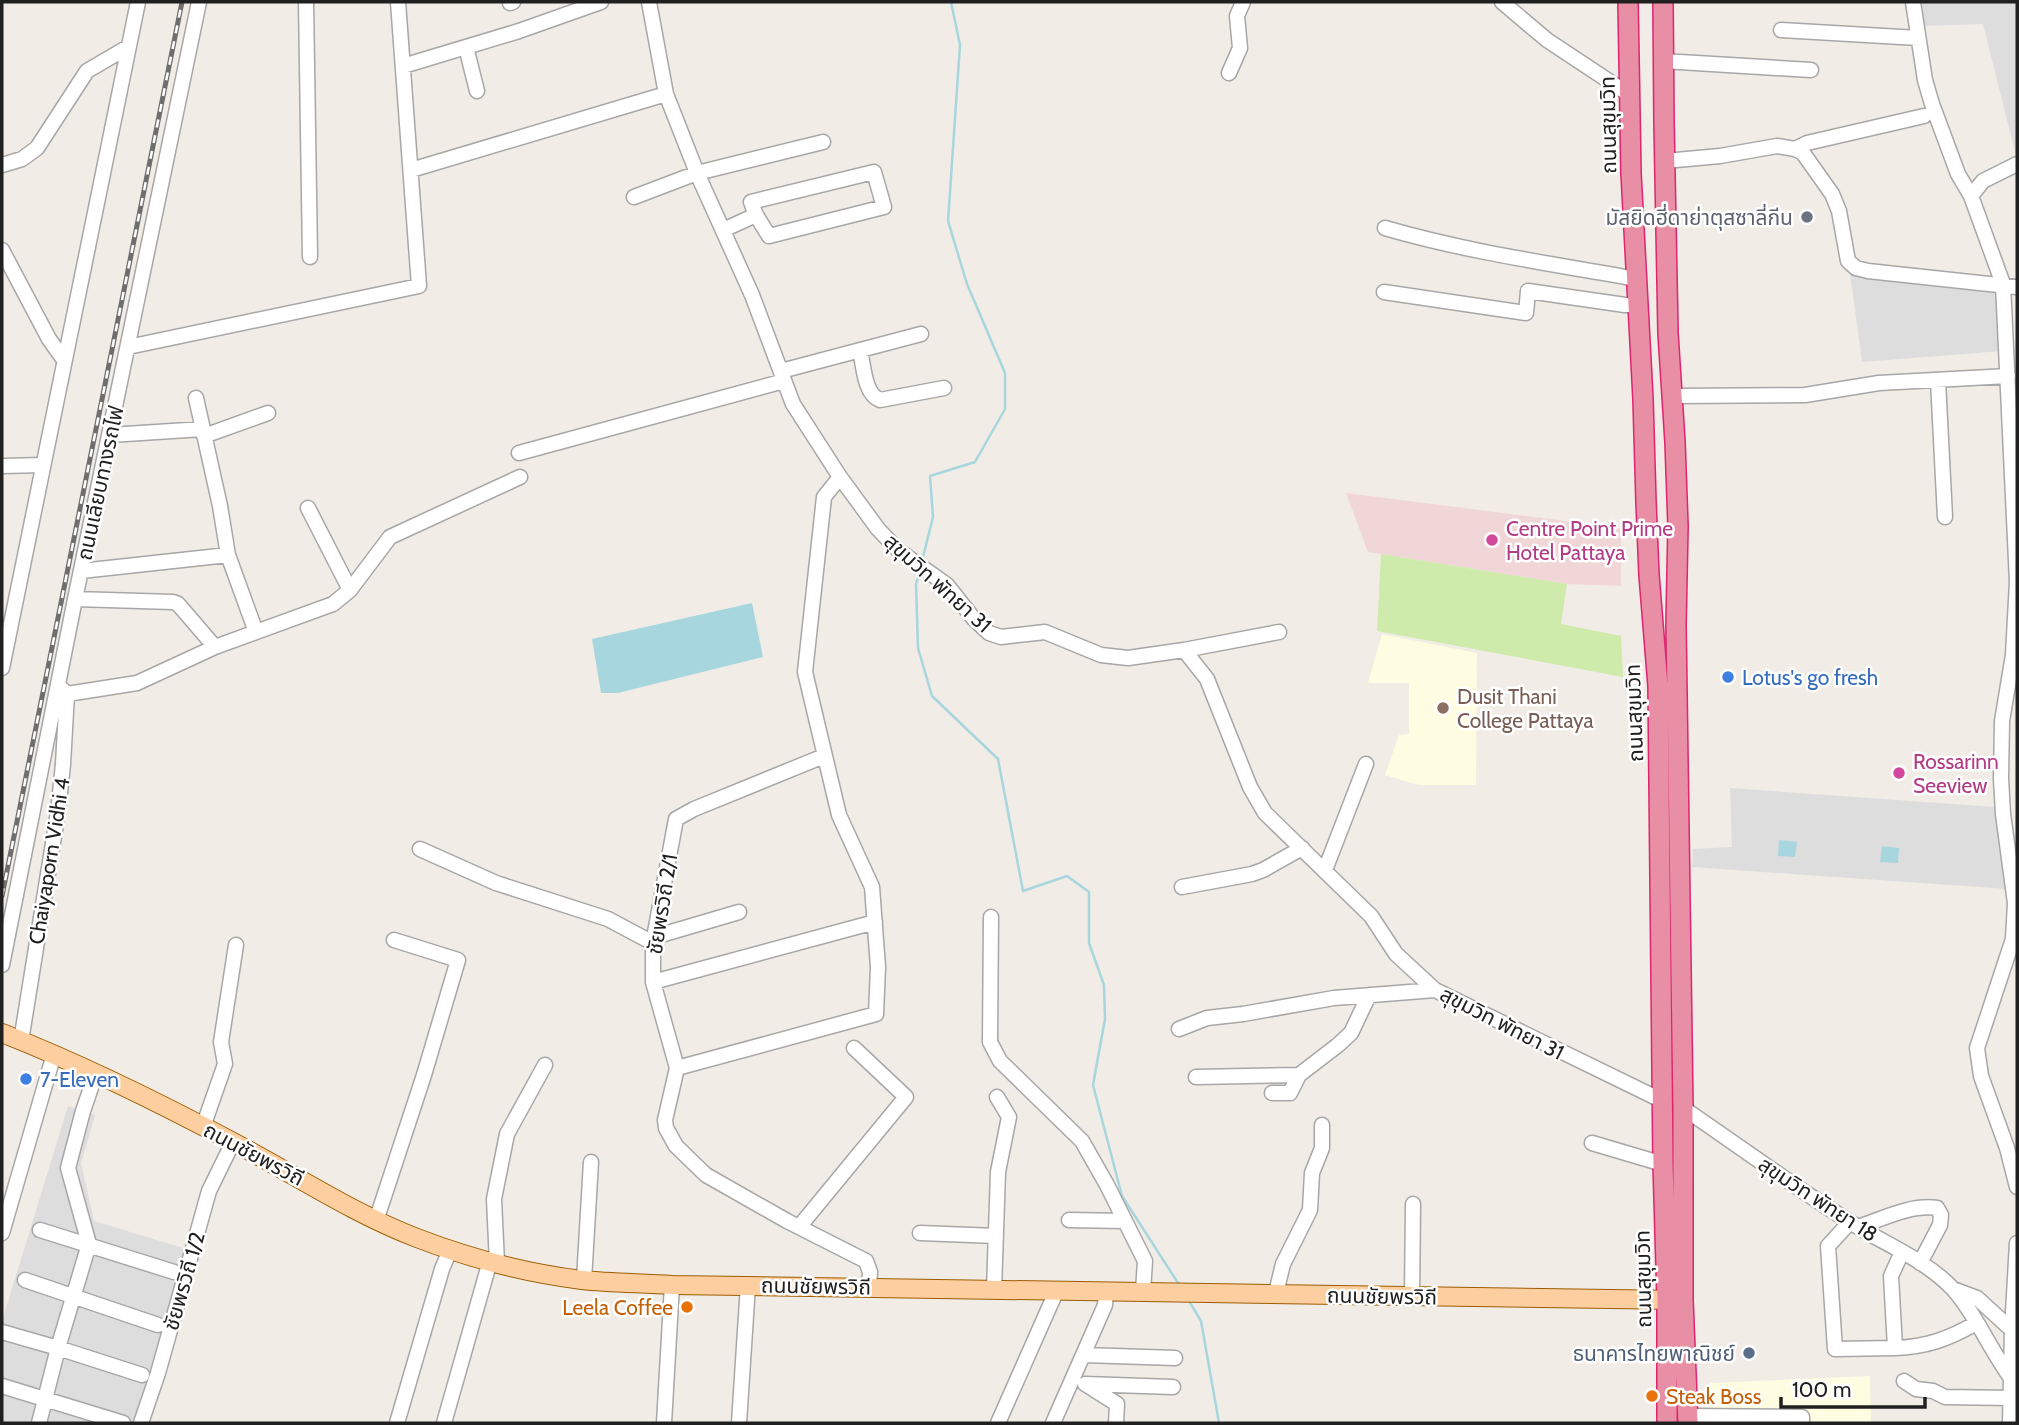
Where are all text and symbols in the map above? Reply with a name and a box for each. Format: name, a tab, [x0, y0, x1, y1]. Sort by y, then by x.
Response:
street label: ถนนสุขุมวิท	[1595, 76, 1622, 174]
place label: มัสยิดฮี่ดาย่าตุสซาลี่กีน	[1605, 203, 1793, 231]
marker: มัสยิดฮี่ดาย่าตุสซาลี่กีน	[1799, 209, 1815, 225]
street label: ถนนเลียบทางรถไฟ	[71, 403, 129, 563]
place label: Centre Point Prime Hotel Pattaya	[1506, 516, 1673, 565]
street label: สุขุมวิท พัทยา 31	[879, 528, 997, 638]
marker: Centre Point Prime Hotel Pattaya	[1484, 532, 1500, 548]
street label: ถนนสุขุมวิท	[1620, 664, 1649, 762]
place label: Lotus's go fresh	[1742, 665, 1878, 690]
marker: Lotus's go fresh	[1720, 669, 1736, 685]
place label: Dusit Thani College Pattaya	[1457, 684, 1594, 733]
marker: Dusit Thani College Pattaya	[1435, 700, 1451, 716]
place label: Rossarinn Seeview	[1913, 749, 1999, 798]
marker: Rossarinn Seeview	[1891, 765, 1907, 781]
street label: Chaiyaporn Vidhi 4	[23, 776, 75, 946]
street label: ชัยพรวิถี 2/1	[642, 852, 682, 956]
street label: สุขุมวิท พัทยา 31	[1435, 981, 1568, 1066]
place label: 7-Eleven	[40, 1067, 119, 1092]
marker: 7-Eleven	[18, 1071, 34, 1087]
street label: ถนนชัยพรวิถี	[199, 1117, 309, 1191]
street label: สุขุมวิท พัทยา 18	[1753, 1151, 1882, 1248]
street label: ชัยพรวิถี 1/2	[158, 1229, 210, 1333]
street label: ถนนสุขุมวิท	[1630, 1230, 1657, 1328]
street label: ถนนชัยพรวิถี	[761, 1273, 871, 1299]
street label: ถนนชัยพรวิถี	[1327, 1283, 1437, 1309]
place label: Leela Coffee	[562, 1295, 673, 1320]
marker: Leela Coffee	[679, 1299, 695, 1315]
place label: ธนาคารไทยพาณิชย์	[1573, 1341, 1735, 1366]
marker: ธนาคารไทยพาณิชย์	[1741, 1345, 1757, 1361]
scale bar	[1781, 1366, 1924, 1410]
text: 100 m	[1792, 1377, 1851, 1402]
place label: Steak Boss	[1666, 1384, 1762, 1409]
marker: Steak Boss	[1644, 1388, 1660, 1404]

